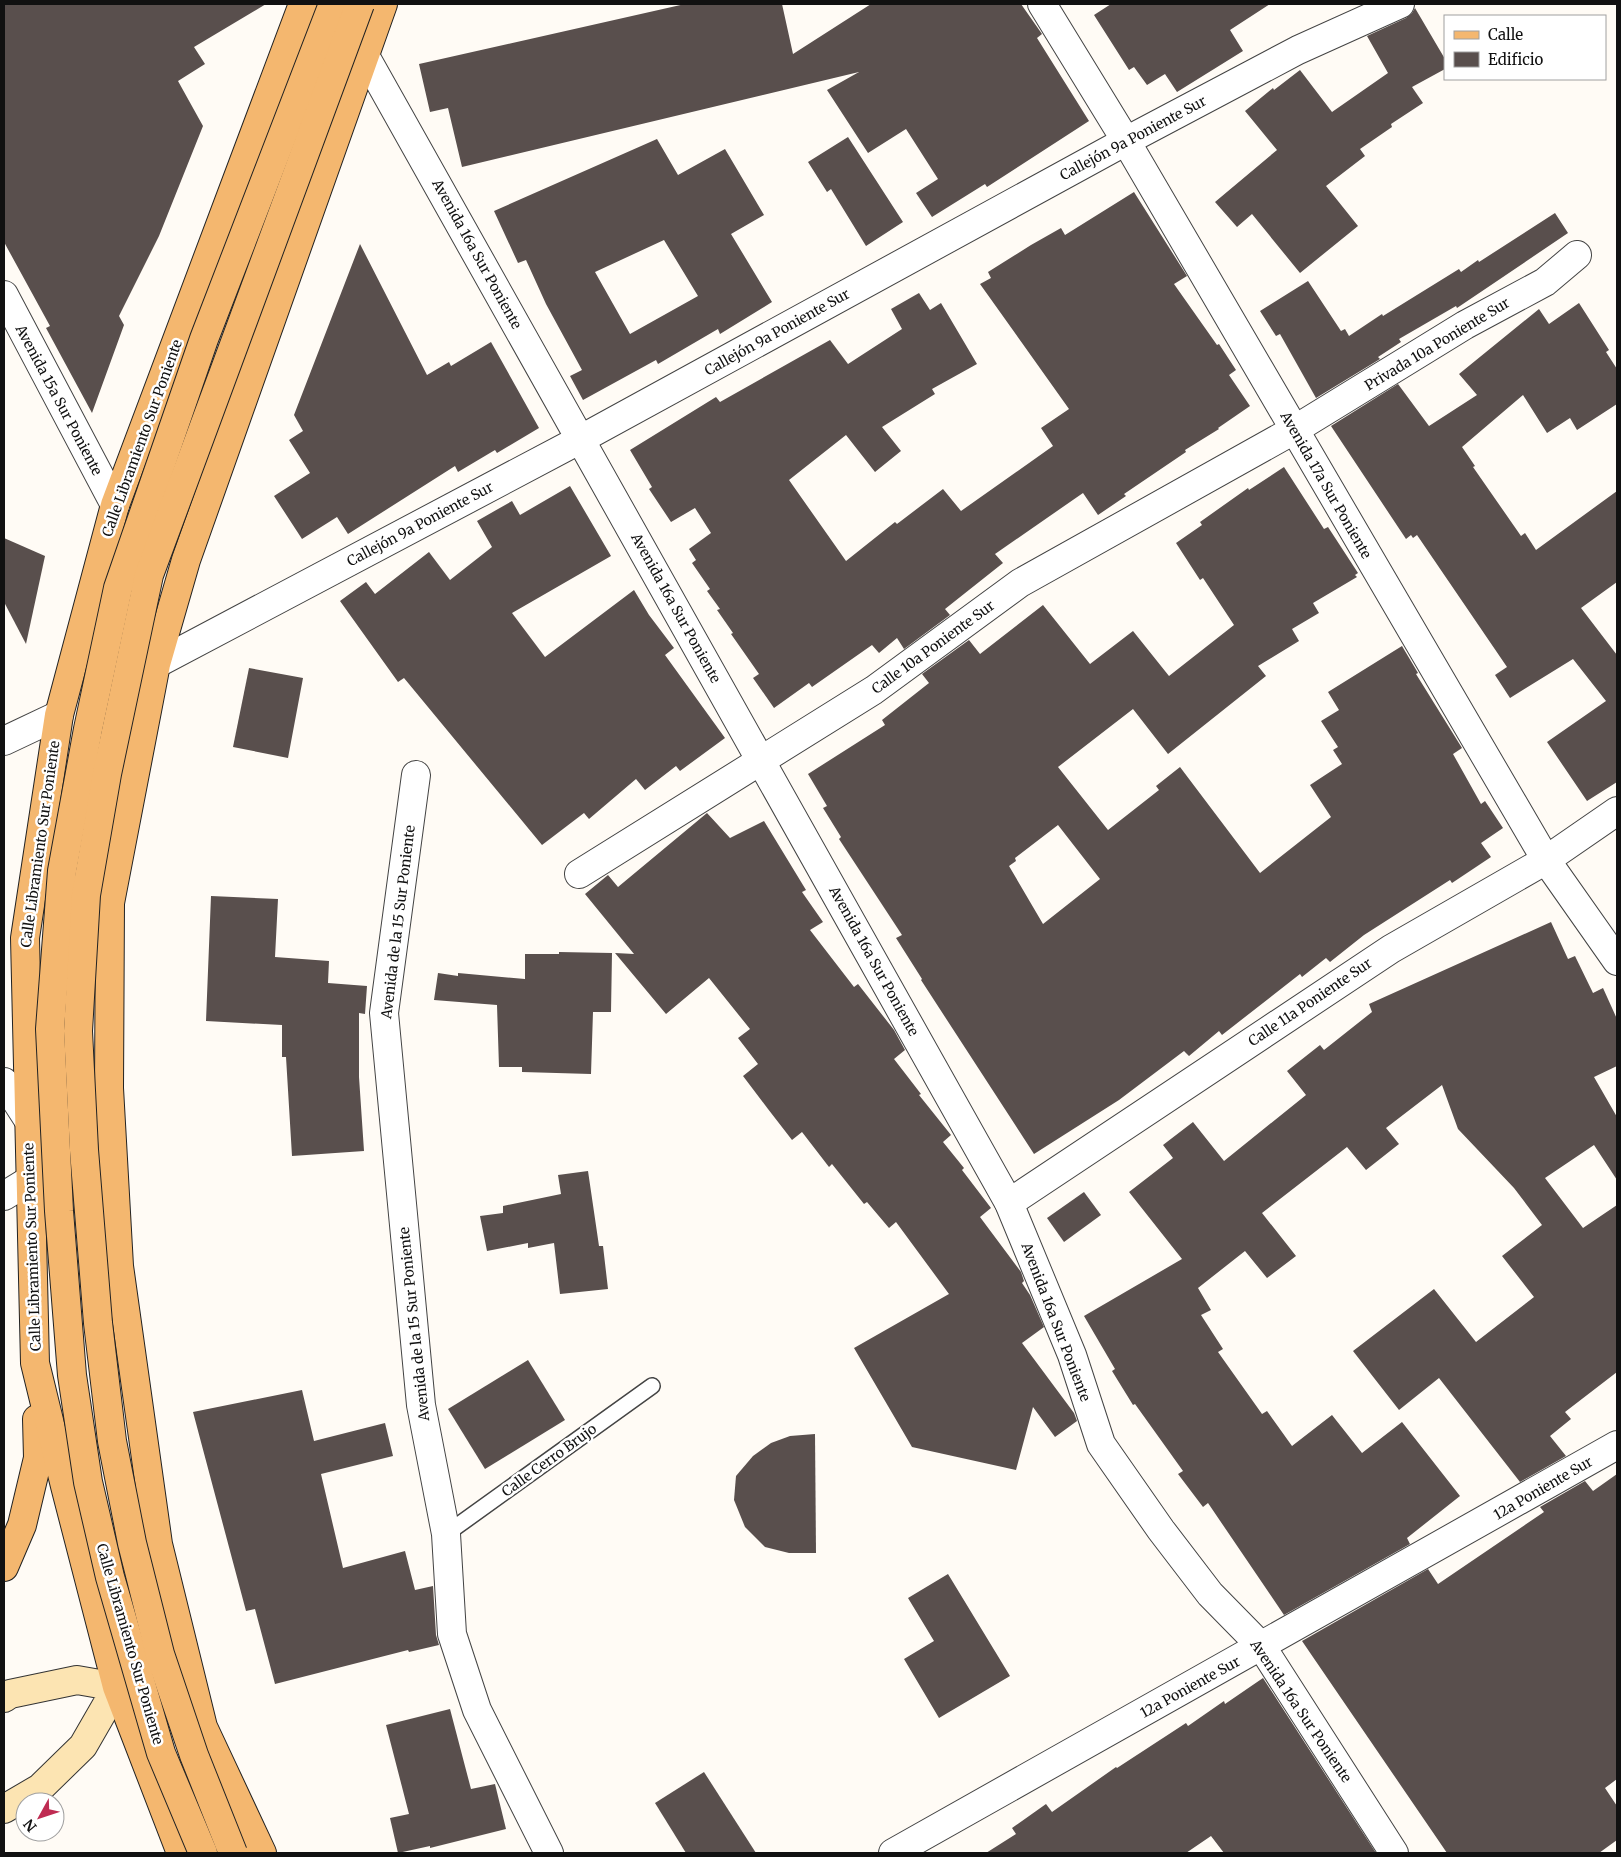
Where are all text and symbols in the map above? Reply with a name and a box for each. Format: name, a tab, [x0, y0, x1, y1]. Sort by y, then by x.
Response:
legend	[1444, 15, 1606, 80]
text: Calle	[1488, 25, 1523, 44]
text: Edificio	[1488, 50, 1544, 69]
street label: Callejón 9a Poniente Sur	[1057, 92, 1209, 184]
street label: Avenida 16a Sur Poniente	[428, 175, 526, 332]
street label: Callejón 9a Poniente Sur	[701, 285, 853, 379]
street label: Privada 10a Poniente Sur	[1361, 294, 1513, 394]
street label: Avenida 15a Sur Poniente	[11, 321, 106, 478]
street label: Calle Libramiento Sur Poniente	[98, 337, 186, 539]
street label: Avenida 17a Sur Poniente	[1276, 407, 1376, 562]
street label: Callejón 9a Poniente Sur	[344, 478, 496, 570]
street label: Avenida 16a Sur Poniente	[627, 529, 725, 686]
street label: Calle 10a Poniente Sur	[868, 596, 998, 698]
street label: Calle Libramiento Sur Poniente	[17, 740, 63, 948]
street label: Avenida de la 15 Sur Poniente	[377, 824, 419, 1021]
street label: Avenida 16a Sur Poniente	[825, 882, 923, 1039]
street label: Calle 11a Poniente Sur	[1245, 954, 1375, 1050]
street label: Calle Libramiento Sur Poniente	[19, 1143, 45, 1351]
street label: Avenida de la 15 Sur Poniente	[395, 1226, 433, 1423]
street label: Avenida 16a Sur Poniente	[1017, 1239, 1095, 1404]
street label: Calle Cerro Brujo	[498, 1420, 600, 1500]
street label: 12a Poniente Sur	[1490, 1452, 1596, 1524]
street label: Calle Libramiento Sur Poniente	[93, 1541, 167, 1747]
street label: Avenida 16a Sur Poniente	[1246, 1635, 1356, 1786]
street label: 12a Poniente Sur	[1137, 1652, 1243, 1722]
north arrow	[15, 1792, 65, 1842]
text: N	[20, 1815, 40, 1835]

